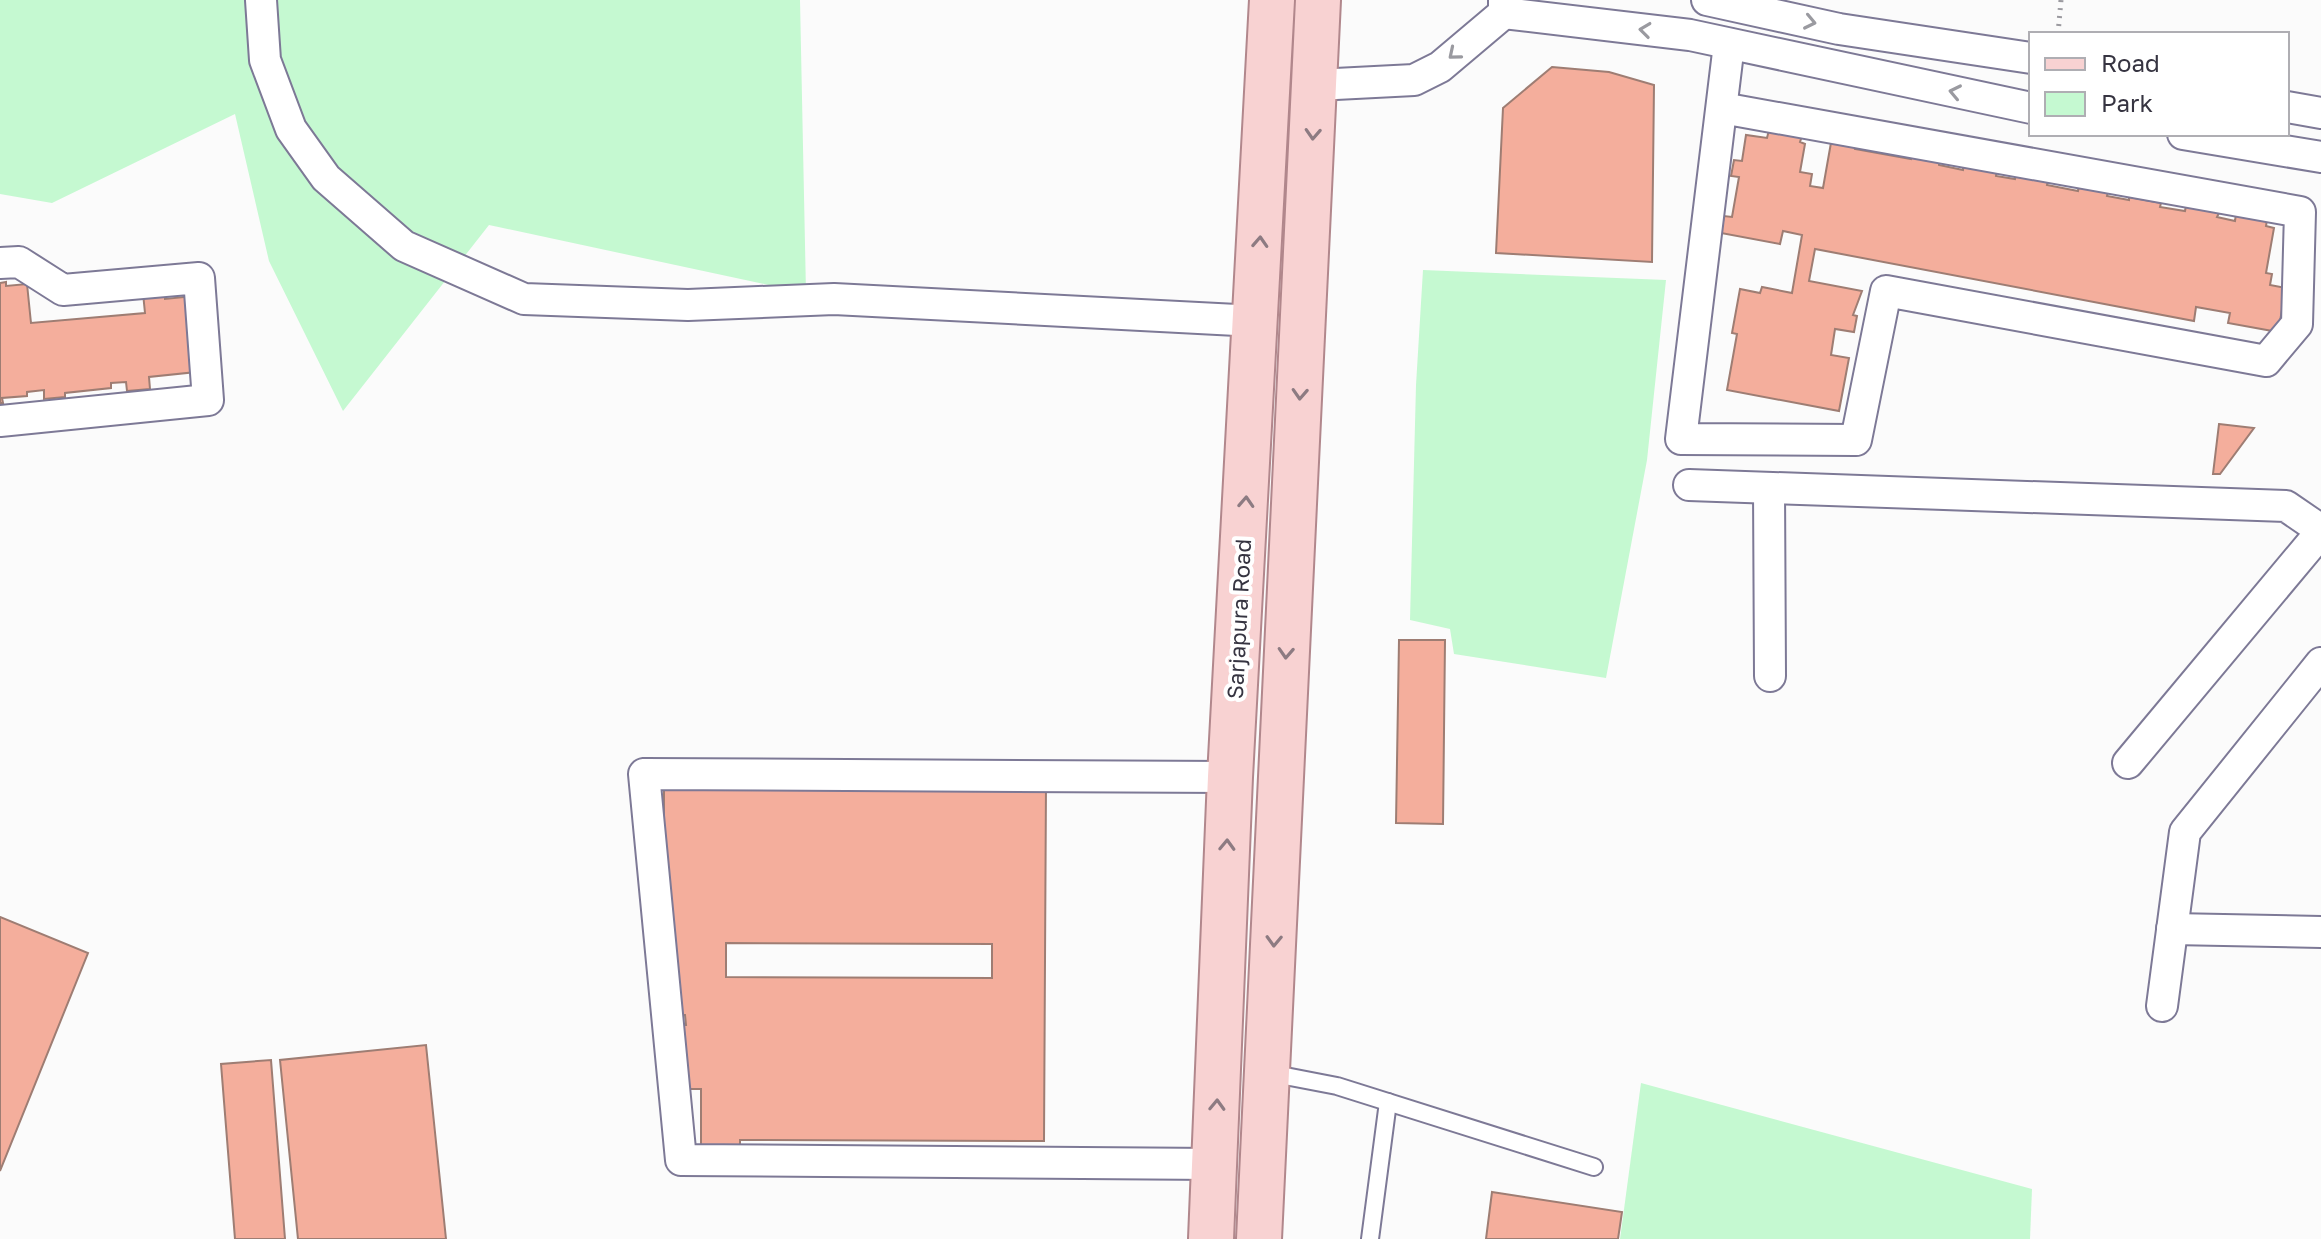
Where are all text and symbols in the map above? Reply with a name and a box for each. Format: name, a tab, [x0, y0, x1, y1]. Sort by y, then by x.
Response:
one-way arrow	[1803, 13, 1817, 30]
one-way arrow	[1638, 21, 1651, 38]
legend	[2029, 32, 2289, 136]
one-way arrow	[1449, 45, 1464, 59]
text: Road	[2101, 48, 2160, 77]
one-way arrow	[1948, 84, 1962, 101]
text: Park	[2101, 88, 2153, 117]
one-way arrow	[1305, 128, 1322, 141]
one-way arrow	[1251, 235, 1268, 248]
one-way arrow	[1291, 388, 1308, 401]
one-way arrow	[1237, 495, 1254, 508]
street label: Sarjapura Road	[1221, 538, 1256, 700]
one-way arrow	[1278, 647, 1295, 660]
one-way arrow	[1219, 838, 1236, 851]
one-way arrow	[1265, 935, 1282, 948]
one-way arrow	[1209, 1098, 1226, 1111]

